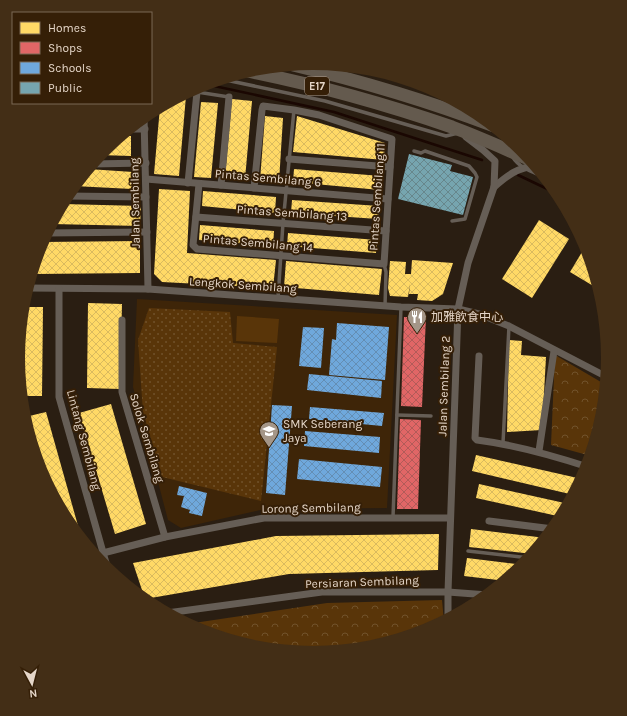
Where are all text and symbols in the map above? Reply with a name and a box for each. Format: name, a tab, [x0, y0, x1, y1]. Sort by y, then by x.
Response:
legend	[12, 12, 152, 104]
text: Homes	[48, 21, 86, 35]
text: Shops	[48, 41, 82, 55]
text: Schools	[48, 61, 91, 75]
road number: E17	[305, 77, 329, 95]
text: Public	[48, 81, 82, 95]
street label: Pintas Sembilang 11	[366, 143, 388, 251]
street label: Jalan Sembilang	[127, 157, 143, 249]
street label: Pintas Sembilang 6	[214, 166, 322, 190]
street label: Pintas Sembilang 13	[236, 202, 348, 224]
street label: Pintas Sembilang 14	[202, 231, 314, 255]
street label: Lengkok Sembilang	[189, 274, 298, 296]
restaurant icon: 加雅飲食中心	[406, 306, 428, 334]
place label: 加雅飲食中心	[431, 310, 503, 324]
street label: Jalan Sembilang 2	[435, 335, 453, 437]
street label: Lintang Sembilang	[64, 388, 104, 492]
street label: Solok Sembilang	[127, 392, 167, 485]
place label: SMK Seberang Jaya	[283, 417, 362, 445]
school or university icon: SMK Seberang Jaya	[258, 420, 280, 448]
street label: Lorong Sembilang	[261, 500, 361, 516]
street label: Persiaran Sembilang	[305, 573, 419, 591]
north arrow	[12, 664, 52, 704]
text: N	[28, 686, 38, 700]

